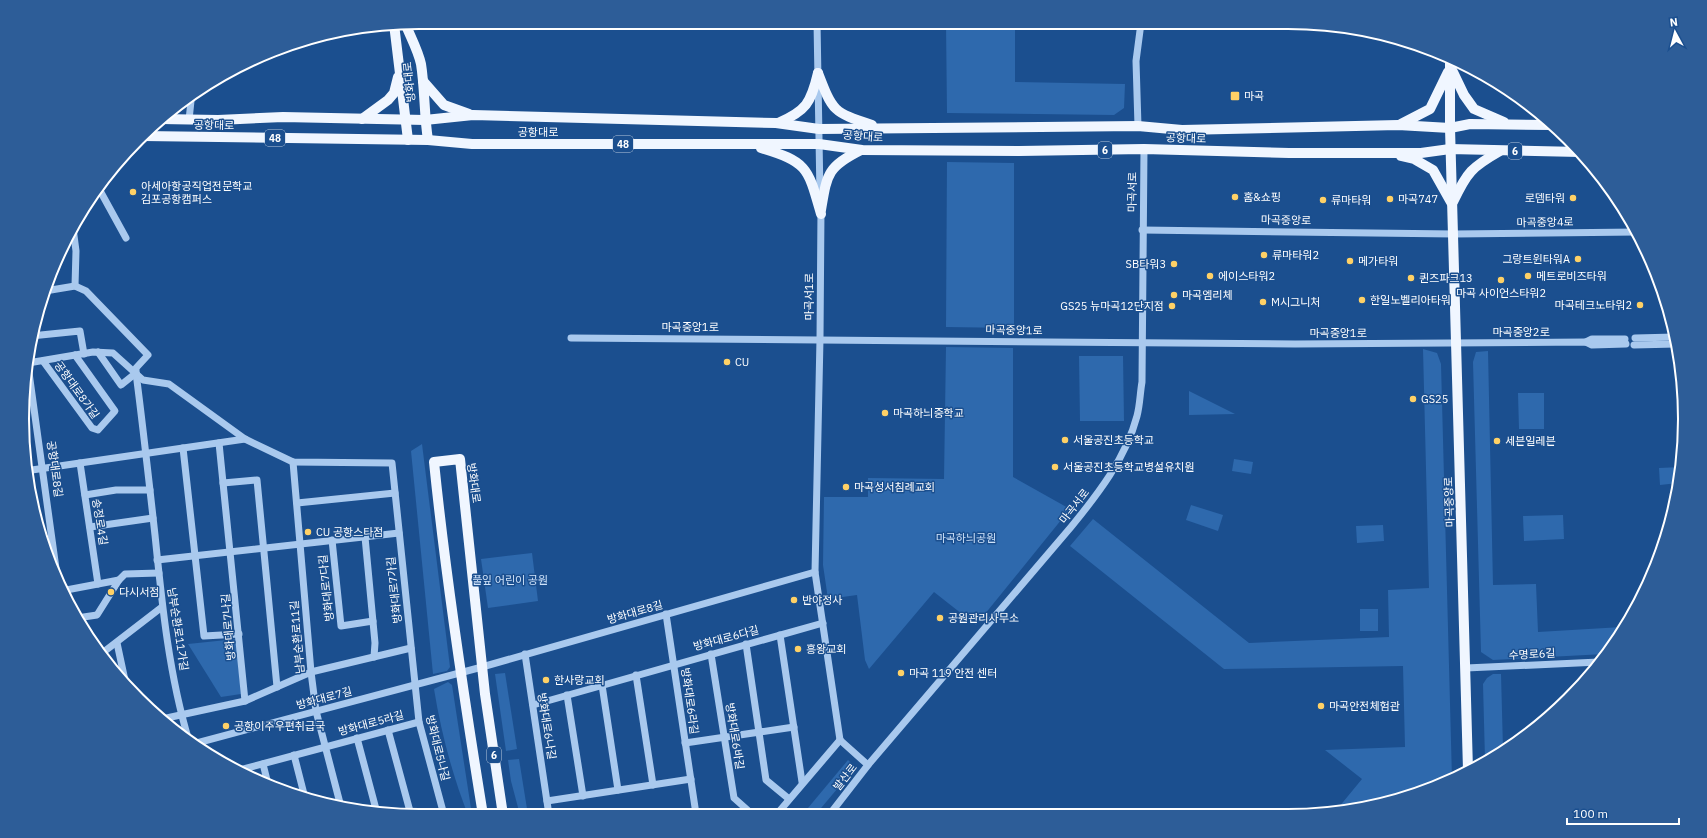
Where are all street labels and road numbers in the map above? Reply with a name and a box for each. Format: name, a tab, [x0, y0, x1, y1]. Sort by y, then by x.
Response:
street label: 방화대로	[400, 61, 418, 103]
street label: 공항대로	[194, 118, 234, 132]
street label: 공항대로	[518, 125, 558, 139]
street label: 공항대로	[842, 128, 884, 144]
road number: 48	[265, 130, 285, 146]
street label: 공항대로	[1166, 130, 1206, 146]
road number: 48	[613, 136, 633, 152]
road number: 6	[1098, 142, 1112, 158]
road number: 6	[1508, 143, 1522, 159]
street label: 마곡서로	[1125, 172, 1139, 212]
street label: 마곡중앙로	[1261, 213, 1311, 227]
street label: 마곡중앙4로	[1516, 215, 1574, 229]
street label: 마곡서1로	[802, 273, 816, 321]
street label: 마곡중앙1로	[661, 320, 719, 334]
street label: 마곡중앙1로	[985, 323, 1043, 337]
street label: 마곡중앙2로	[1492, 325, 1550, 339]
street label: 마곡중앙1로	[1309, 326, 1367, 340]
street label: 공항대로8가길	[52, 359, 102, 421]
street label: 공항대로8길	[44, 440, 66, 498]
street label: 방화대로	[464, 462, 484, 504]
street label: 마곡중앙로	[1441, 476, 1457, 528]
street label: 마곡서로	[1056, 486, 1092, 526]
street label: 송정로4길	[89, 498, 111, 546]
street label: 방화대로7다길	[316, 554, 336, 622]
street label: 방화대로7가길	[384, 556, 404, 624]
street label: 남부순환로11가길	[165, 586, 191, 672]
street label: 방화대로7나길	[218, 593, 238, 661]
street label: 방화대로8길	[606, 597, 664, 627]
street label: 남부순환로11길	[287, 600, 307, 674]
street label: 방화대로6다길	[692, 623, 760, 653]
street label: 수명로6길	[1508, 646, 1556, 662]
street label: 방화대로6라길	[678, 667, 702, 735]
street label: 방화대로7길	[295, 684, 353, 712]
street label: 방화대로6나길	[535, 692, 559, 760]
street label: 방화대로6바길	[723, 702, 747, 770]
street label: 방화대로5라길	[337, 708, 405, 738]
street label: 방화대로5나길	[423, 714, 453, 782]
road number: 6	[487, 747, 501, 763]
street label: 발산로	[830, 761, 860, 793]

